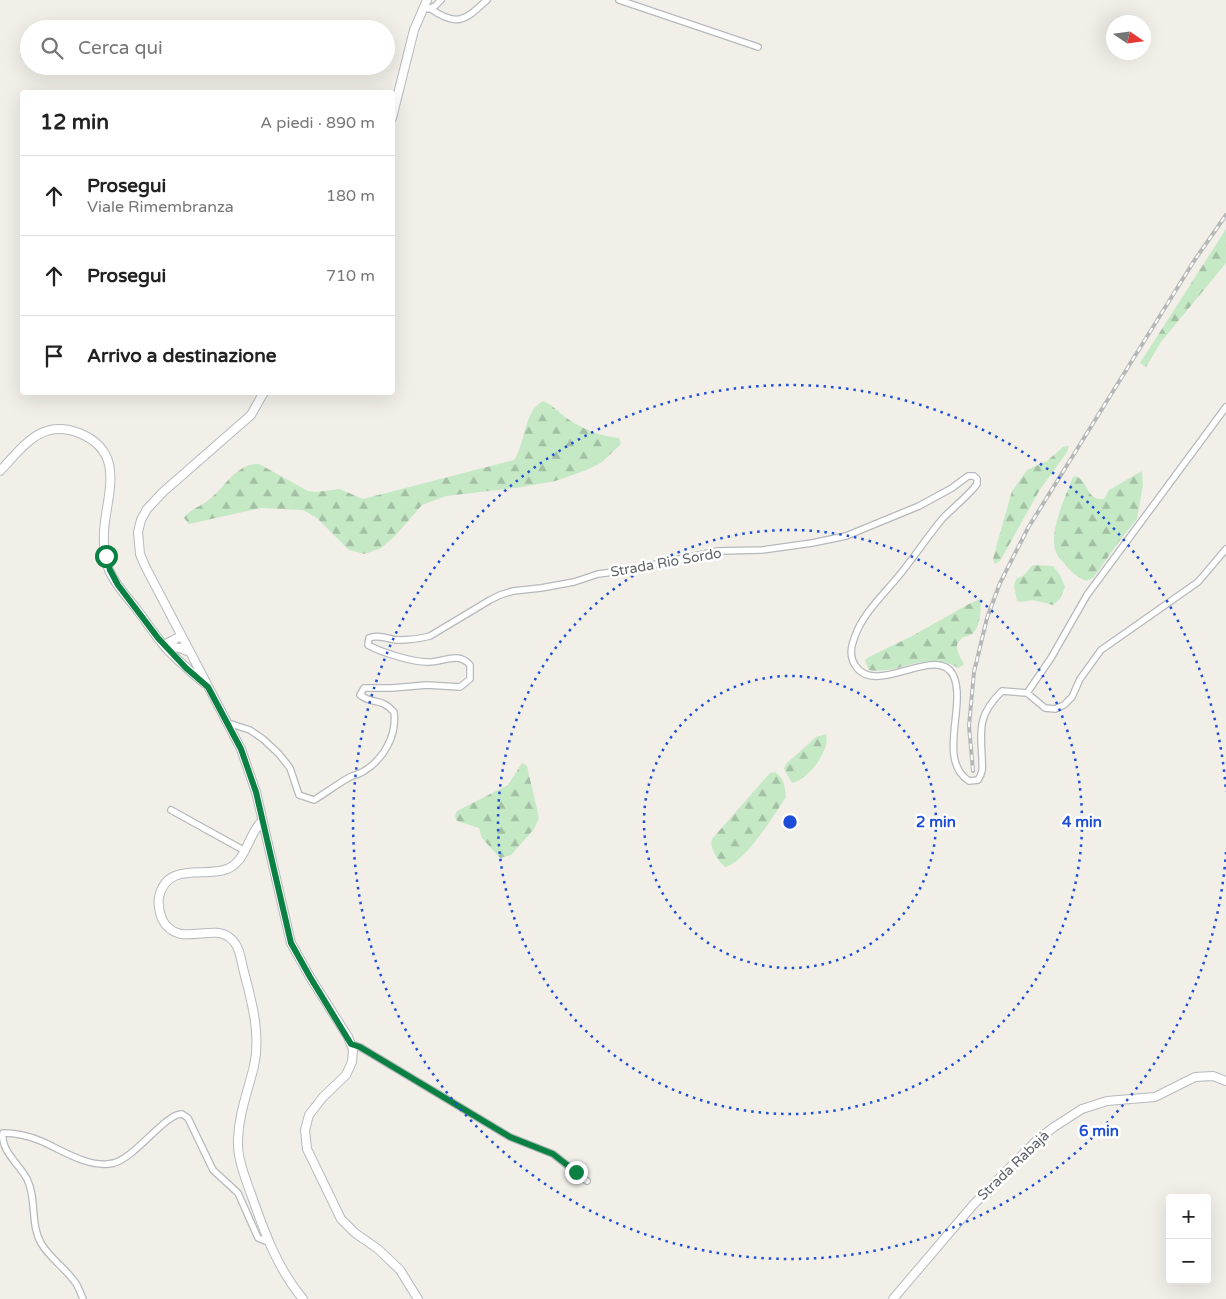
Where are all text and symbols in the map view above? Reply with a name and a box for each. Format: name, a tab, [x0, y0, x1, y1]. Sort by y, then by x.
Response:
north arrow	[1106, 15, 1151, 60]
search box	[20, 20, 395, 75]
icon: search	[38, 34, 66, 62]
text: Cerca qui	[78, 37, 163, 59]
text: 12 min	[40, 110, 109, 135]
text: A piedi · 890 m	[260, 113, 375, 133]
text: Prosegui	[87, 175, 166, 197]
icon: ahead	[40, 182, 68, 210]
text: 180 m	[326, 186, 375, 206]
text: Viale Rimembranza	[87, 197, 234, 217]
icon: ahead	[40, 262, 68, 290]
text: Prosegui	[87, 265, 166, 287]
text: 710 m	[326, 266, 375, 286]
icon: arrive	[40, 342, 68, 370]
text: Arrivo a destinazione	[87, 345, 277, 367]
street label: Strada Rio Sordo	[609, 544, 723, 581]
route start	[95, 545, 118, 568]
centre of rings	[781, 813, 799, 831]
text: 2 min	[916, 813, 956, 831]
text: 4 min	[1062, 813, 1102, 831]
text: 6 min	[1079, 1122, 1119, 1140]
street label: Strada Rabajà	[974, 1127, 1053, 1204]
route end	[565, 1161, 588, 1184]
map controls	[1166, 1194, 1211, 1284]
button: +	[1166, 1194, 1211, 1239]
button: −	[1166, 1239, 1211, 1284]

